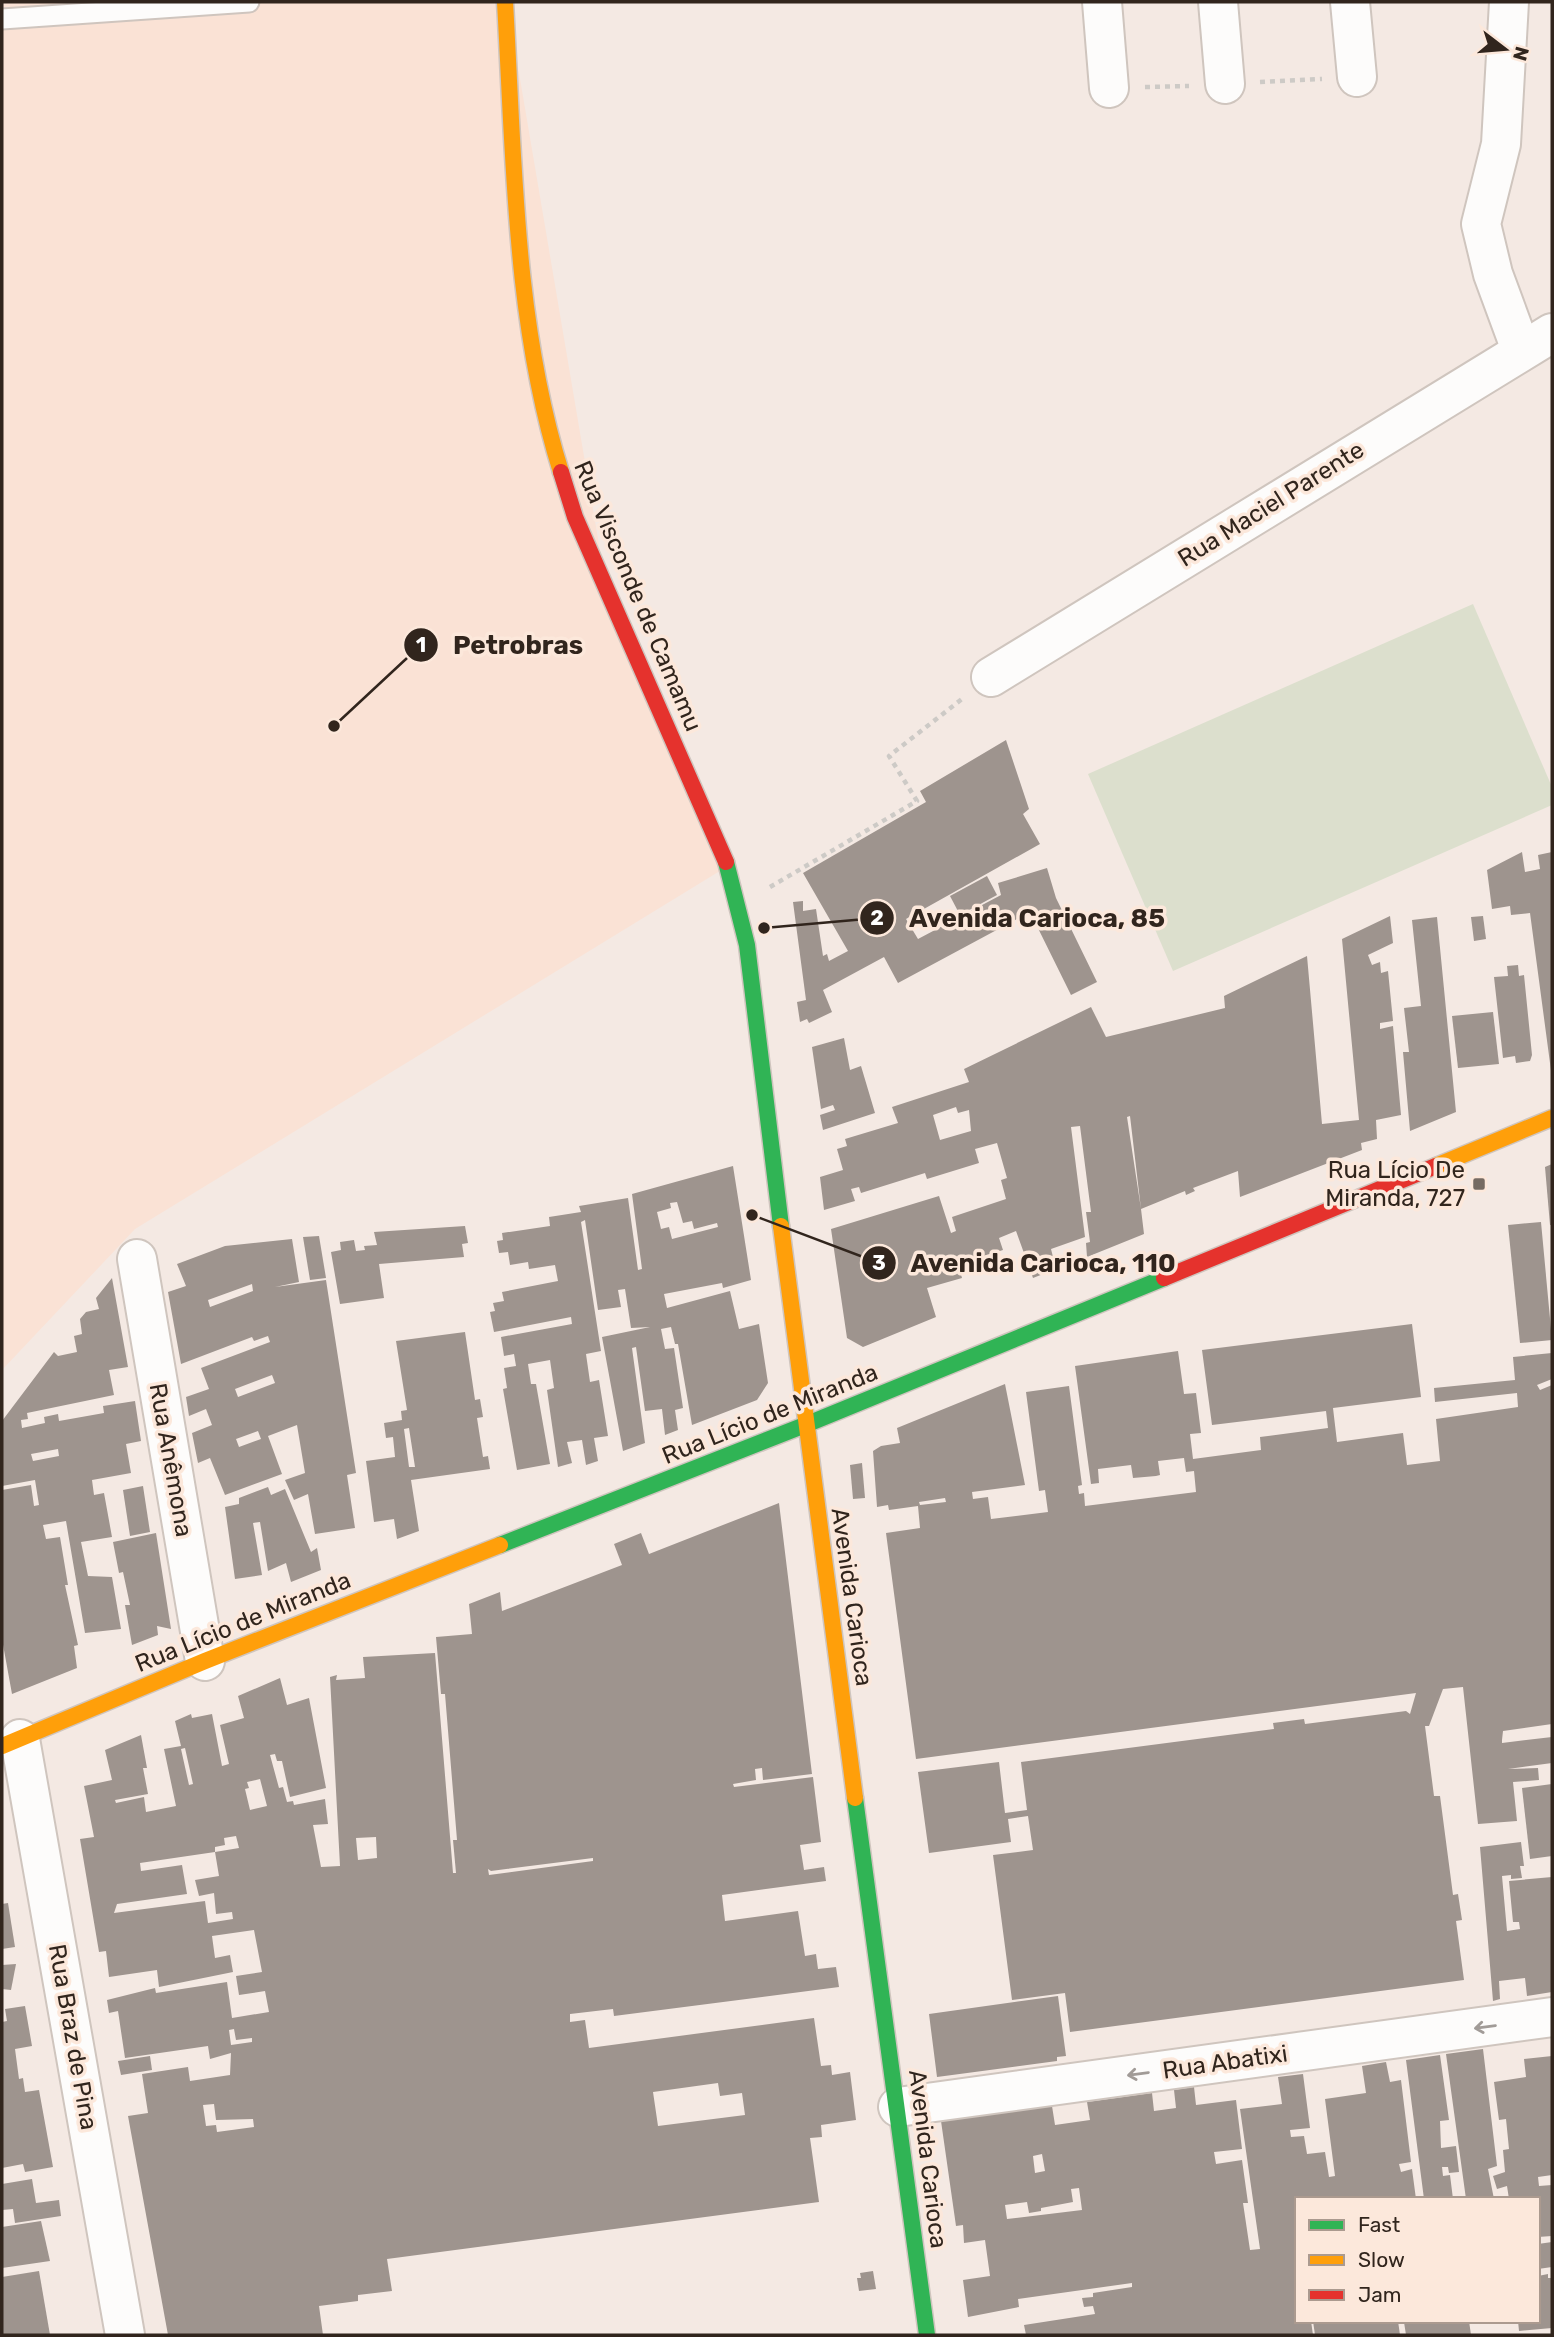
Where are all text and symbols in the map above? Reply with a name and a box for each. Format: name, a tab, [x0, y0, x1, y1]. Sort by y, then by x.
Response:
north arrow	[1470, 14, 1540, 84]
text: N	[1508, 44, 1534, 63]
street label: Rua Maciel Parente	[1173, 435, 1369, 573]
street label: Rua Visconde de Camamu	[568, 457, 708, 735]
callout: Petrobras	[404, 622, 597, 669]
text: Petrobras	[453, 630, 583, 661]
text: 1	[416, 632, 426, 657]
callout: Avenida Carioca, 85	[860, 894, 1179, 941]
text: Avenida Carioca, 85	[909, 903, 1165, 934]
text: 2	[870, 905, 884, 930]
place label: Rua Lício De Miranda, 727	[1325, 1156, 1465, 1212]
marker: Rua Lício De Miranda, 727	[1471, 1176, 1487, 1192]
callout: Avenida Carioca, 110	[861, 1239, 1190, 1286]
text: Avenida Carioca, 110	[910, 1248, 1176, 1279]
text: 3	[872, 1250, 886, 1275]
street label: Rua Lício de Miranda	[658, 1358, 882, 1470]
street label: Rua Anêmona	[144, 1381, 198, 1539]
street label: Avenida Carioca	[826, 1506, 878, 1688]
street label: Rua Lício de Miranda	[131, 1566, 355, 1678]
street label: Rua Braz de Pina	[43, 1942, 103, 2132]
one-way arrow	[1474, 2020, 1497, 2033]
street label: Rua Abatixi	[1161, 2039, 1289, 2085]
street label: Avenida Carioca	[903, 2068, 953, 2250]
one-way arrow	[1127, 2068, 1150, 2081]
legend	[1295, 2197, 1540, 2323]
text: Fast	[1358, 2212, 1400, 2237]
text: Slow	[1358, 2247, 1405, 2272]
text: Jam	[1358, 2282, 1402, 2307]

